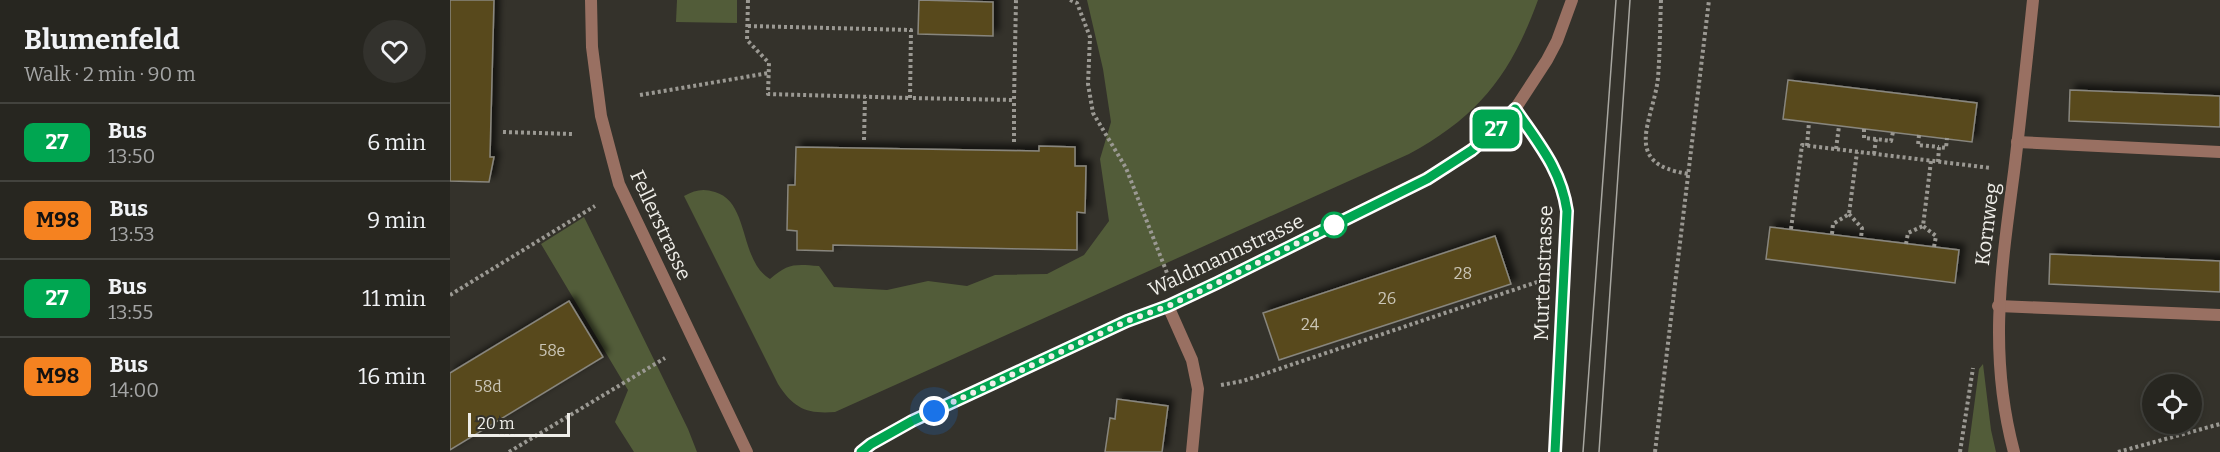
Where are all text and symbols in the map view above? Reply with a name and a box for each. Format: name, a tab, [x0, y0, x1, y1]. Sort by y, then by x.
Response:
button: heart	[363, 20, 426, 83]
text: Blumenfeld	[24, 23, 180, 56]
text: Walk · 2 min · 90 m	[24, 62, 195, 86]
line badge: 27	[1469, 110, 1523, 148]
text: 27	[1484, 116, 1508, 142]
text: Bus	[108, 117, 147, 144]
text: 27	[45, 129, 69, 155]
text: 6 min	[367, 129, 426, 156]
text: 13:50	[108, 144, 155, 168]
street label: Fellerstrasse	[625, 166, 697, 284]
street label: Kornweg	[1970, 181, 2004, 267]
text: Bus	[109, 195, 148, 222]
street label: Murtenstrasse	[1529, 205, 1557, 341]
text: M98	[36, 207, 79, 233]
text: 9 min	[367, 207, 426, 234]
street label: Waldmannstrasse	[1144, 208, 1308, 302]
unlabelled marker	[1321, 212, 1347, 238]
text: 13:53	[109, 222, 155, 246]
house number: 28	[1454, 264, 1472, 283]
text: Bus	[108, 273, 147, 300]
text: 27	[45, 285, 69, 311]
text: 11 min	[362, 285, 426, 312]
house number: 26	[1378, 289, 1396, 308]
text: 13:55	[108, 300, 153, 324]
house number: 24	[1301, 315, 1320, 334]
house number: 58e	[539, 341, 565, 360]
text: Bus	[109, 351, 148, 378]
text: M98	[36, 363, 79, 389]
text: 16 min	[358, 363, 426, 390]
map controls	[2142, 374, 2202, 434]
button: locate	[2142, 374, 2202, 434]
house number: 58d	[474, 377, 502, 396]
text: 14:00	[109, 378, 159, 402]
your location	[919, 396, 949, 426]
scale bar	[468, 410, 570, 438]
text: 20 m	[477, 414, 514, 433]

